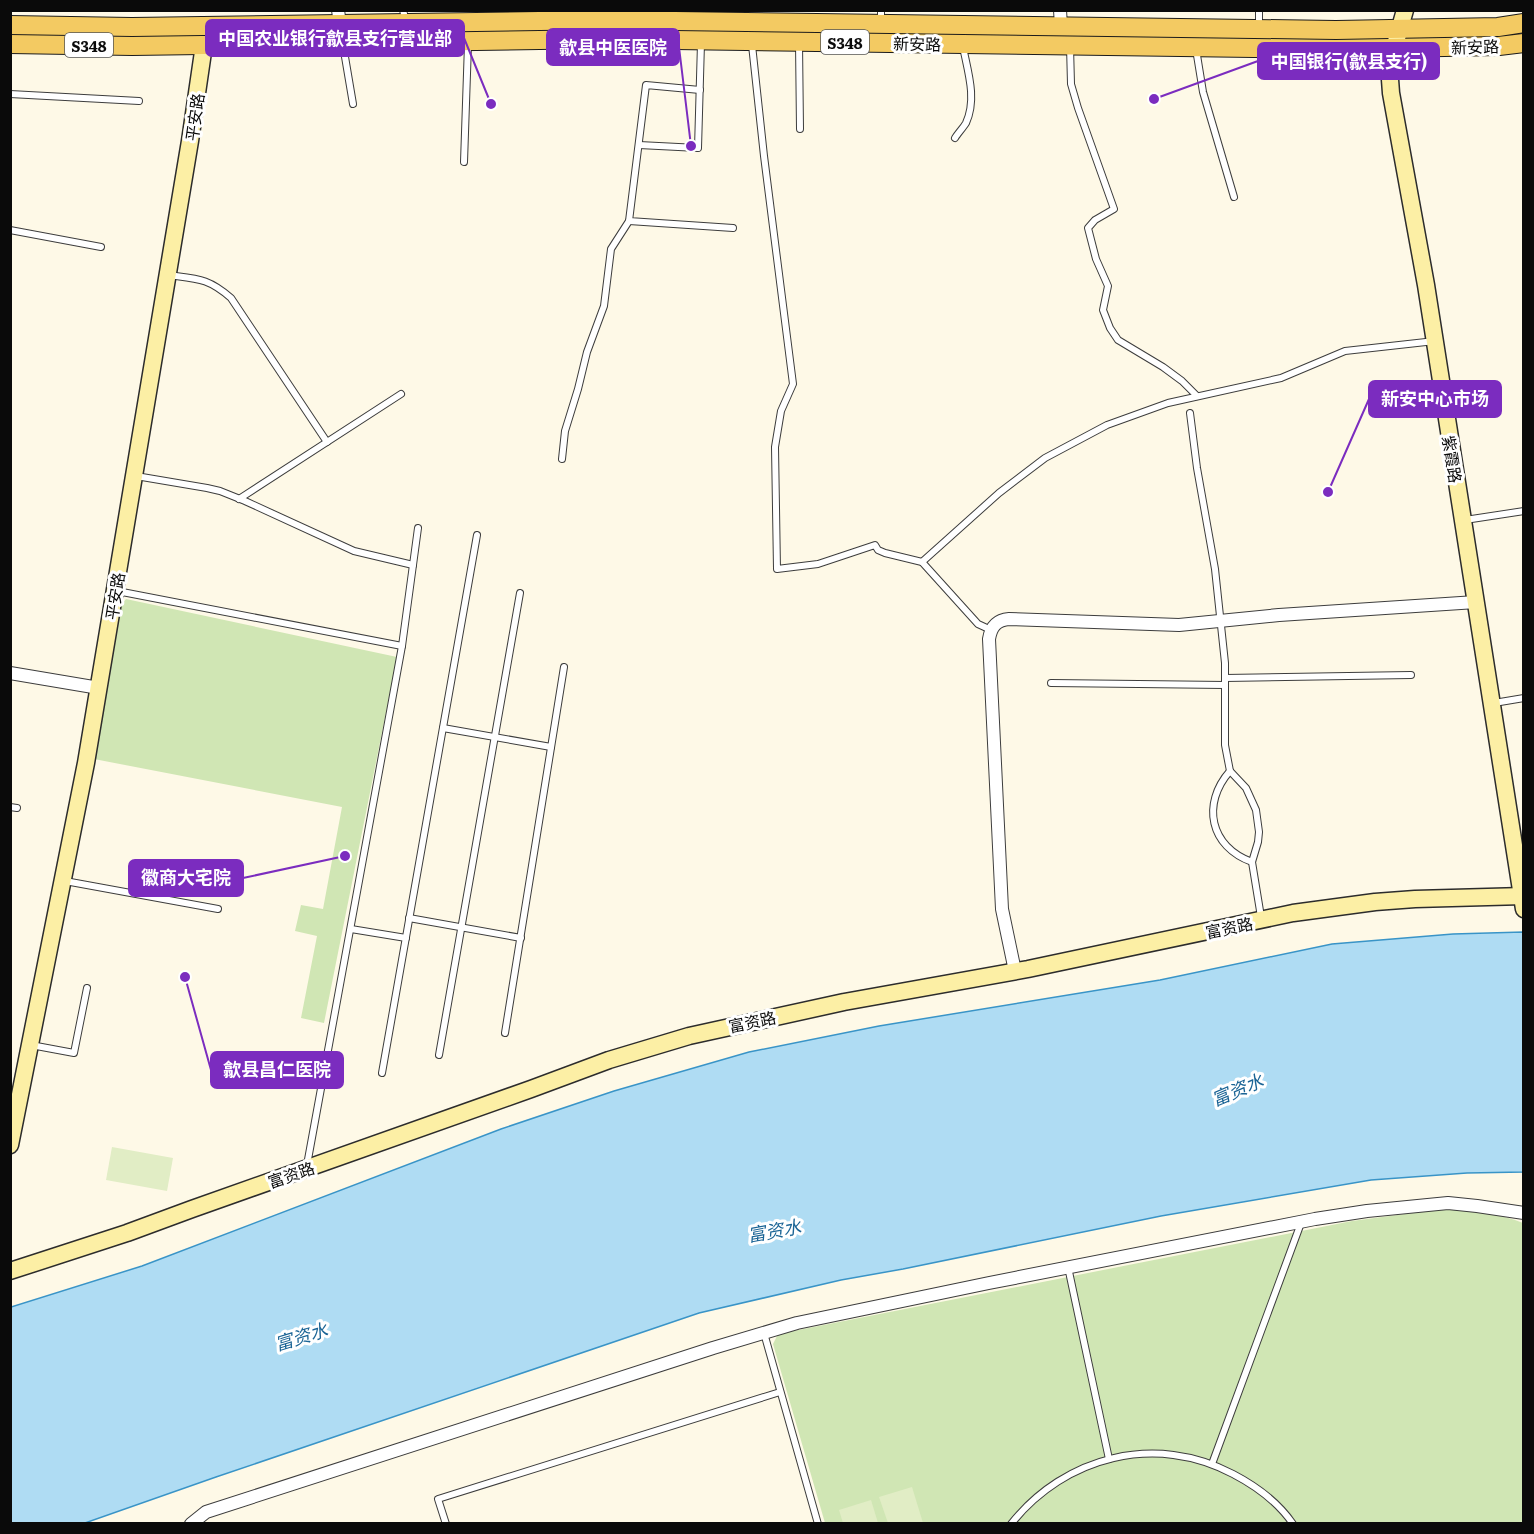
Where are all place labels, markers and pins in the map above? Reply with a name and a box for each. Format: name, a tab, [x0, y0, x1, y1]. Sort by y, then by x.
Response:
callout: 中国农业银行歙县支行营业部	[206, 20, 464, 56]
callout: 歙县中医医院	[547, 29, 679, 65]
callout: 中国银行(歙县支行)	[1258, 43, 1439, 79]
callout: 新安中心市场	[1369, 381, 1501, 417]
callout: 徽商大宅院	[129, 860, 243, 896]
callout: 歙县昌仁医院	[211, 1052, 343, 1088]

